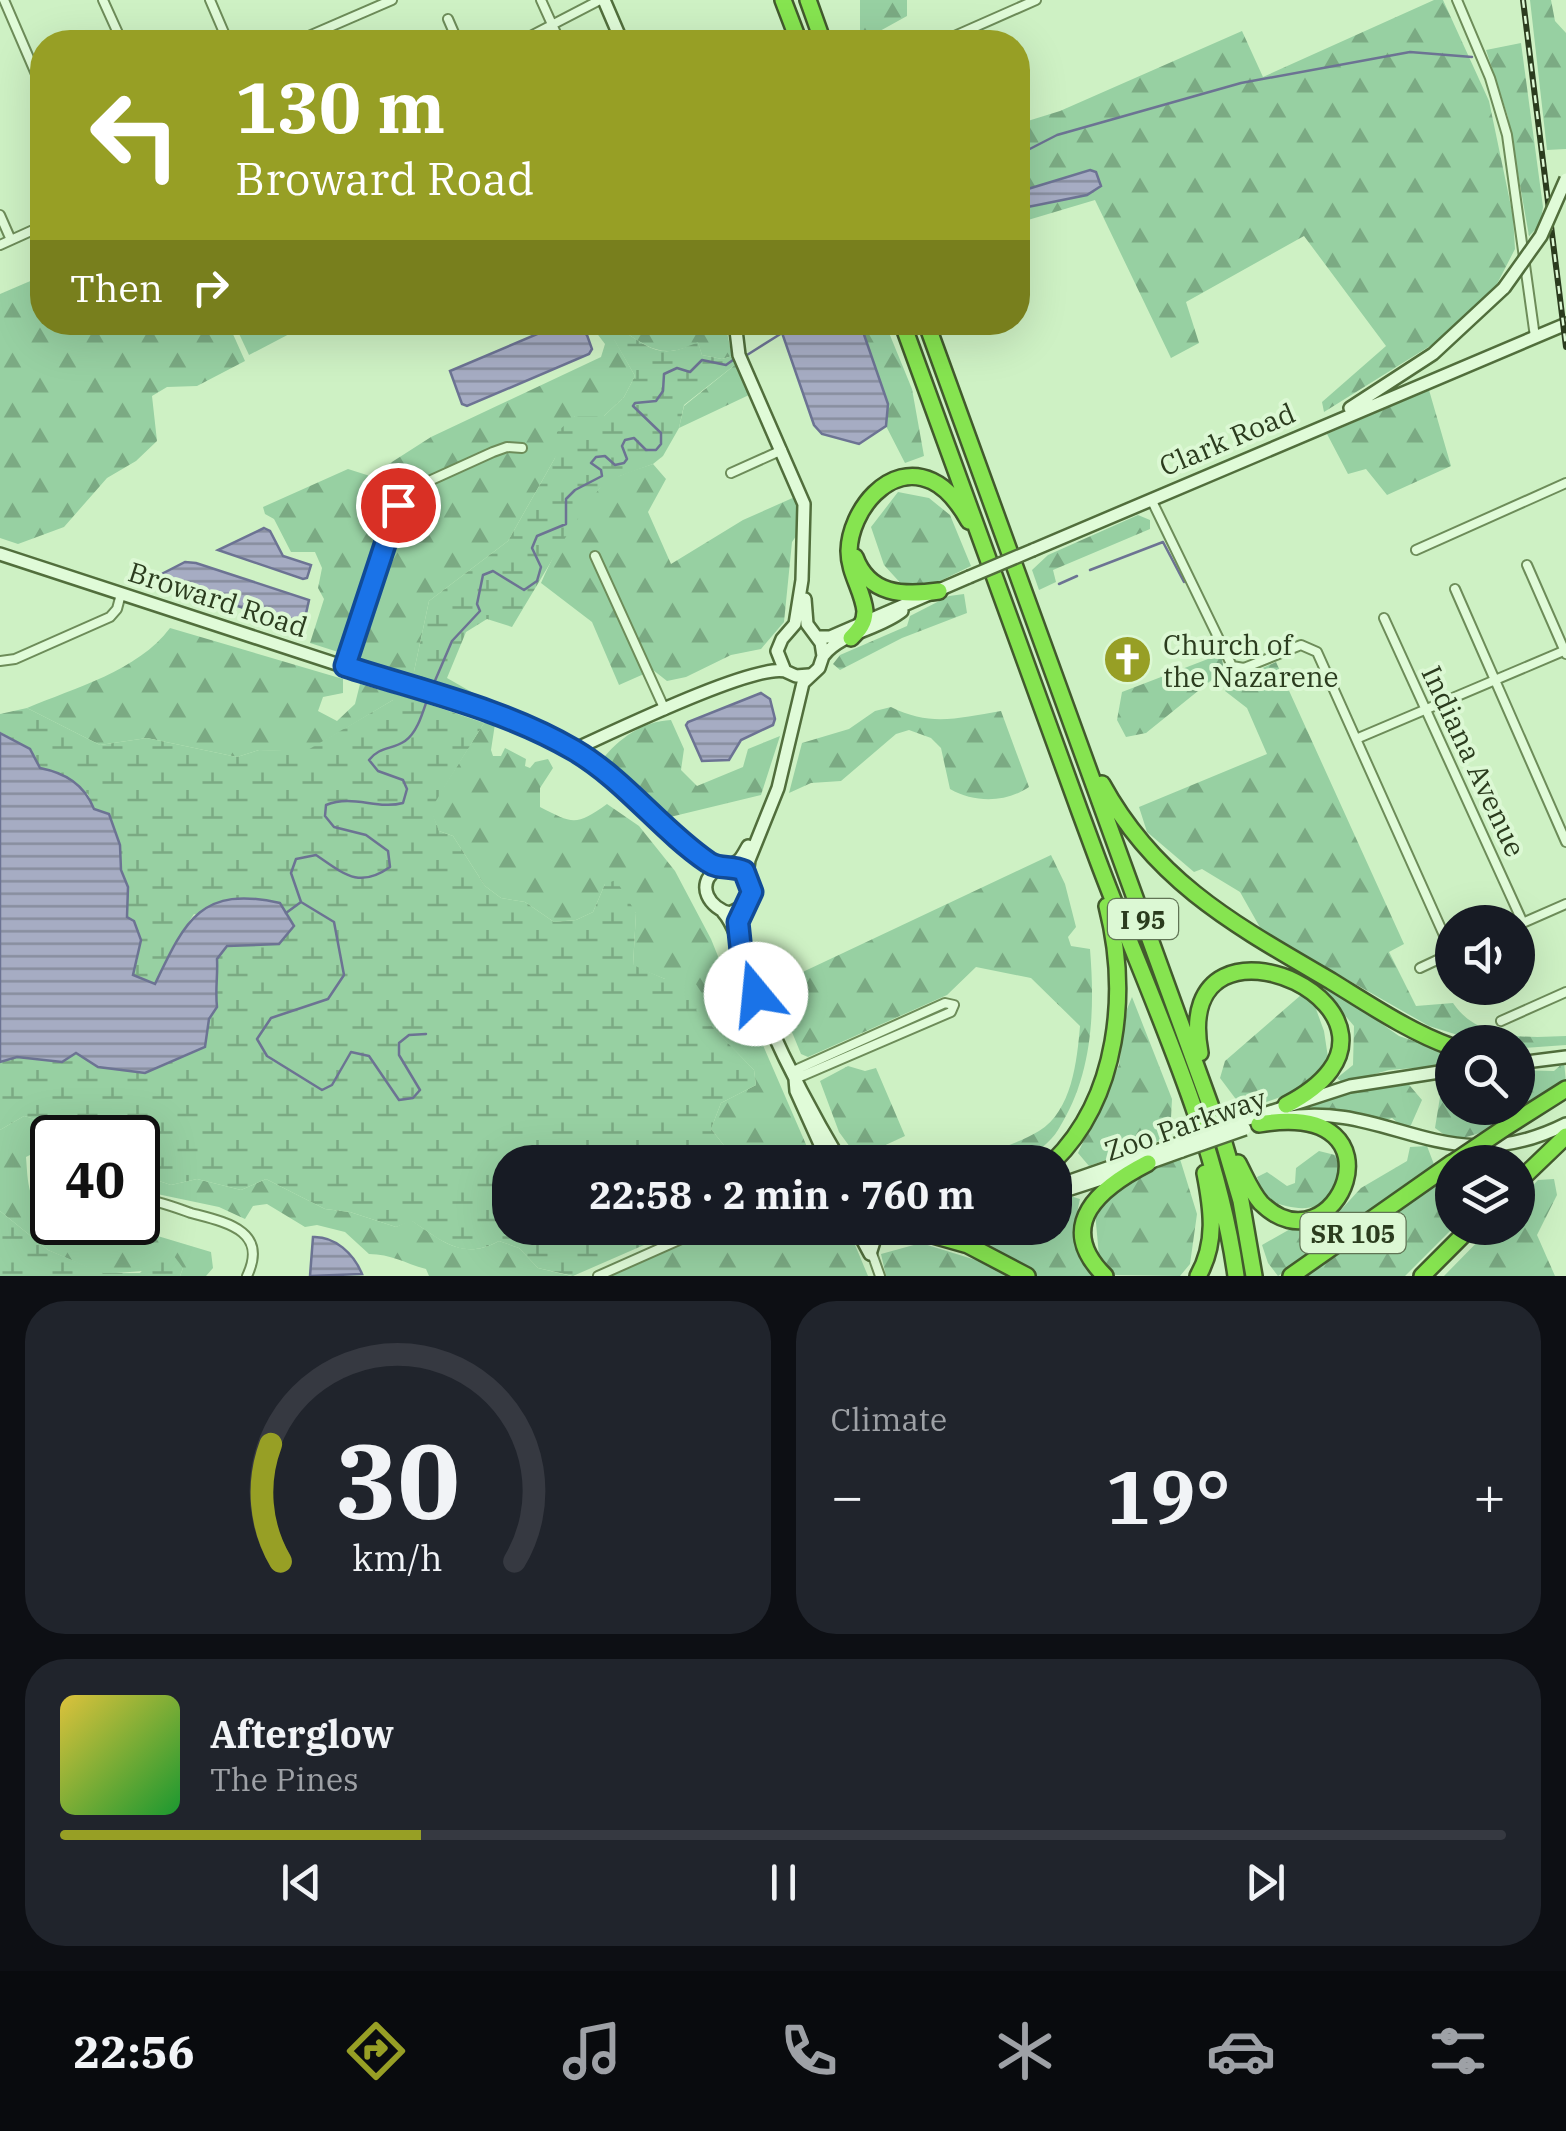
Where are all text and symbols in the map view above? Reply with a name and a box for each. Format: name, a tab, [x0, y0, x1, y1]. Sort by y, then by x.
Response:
text: 130 m	[235, 61, 445, 152]
icon: left	[70, 70, 200, 200]
text: Broward Road	[235, 149, 534, 207]
icon: right	[183, 260, 238, 315]
text: Then	[70, 263, 163, 312]
street label: Clark Road	[1154, 394, 1300, 484]
pin	[356, 463, 441, 548]
icon: arrive	[371, 478, 426, 533]
street label: Broward Road	[124, 553, 312, 645]
place label: Church of the Nazarene	[1163, 626, 1339, 695]
church icon: Church of the Nazarene	[1102, 634, 1154, 686]
street label: Indiana Avenue	[1414, 659, 1534, 863]
road number: I 95	[1108, 899, 1178, 939]
map controls	[1435, 905, 1535, 1245]
button: sound	[1435, 905, 1535, 1005]
position arrow	[704, 942, 808, 1046]
button: search	[1435, 1025, 1535, 1125]
street label: Zoo Parkway	[1099, 1079, 1271, 1169]
speed limit sign: 40	[30, 1115, 160, 1245]
button: layers	[1435, 1145, 1535, 1245]
text: 22:58 · 2 min · 760 m	[589, 1170, 975, 1219]
road number: SR 105	[1300, 1213, 1406, 1253]
text: Climate	[831, 1398, 947, 1440]
text: 30	[335, 1412, 460, 1548]
text: 19°	[1106, 1447, 1231, 1545]
text: −	[831, 1460, 864, 1531]
text: +	[1473, 1460, 1506, 1531]
text: km/h	[353, 1534, 443, 1581]
text: Afterglow	[210, 1709, 394, 1758]
text: The Pines	[210, 1758, 359, 1800]
icon: previous	[274, 1855, 329, 1910]
icon: pause	[756, 1855, 811, 1910]
icon: next	[1238, 1855, 1293, 1910]
icon: directions	[341, 2016, 411, 2086]
icon: music	[557, 2016, 627, 2086]
icon: phone	[774, 2016, 844, 2086]
icon: climate	[990, 2016, 1060, 2086]
icon: car	[1206, 2016, 1276, 2086]
icon: filters	[1423, 2016, 1493, 2086]
text: 22:56	[73, 2022, 195, 2080]

